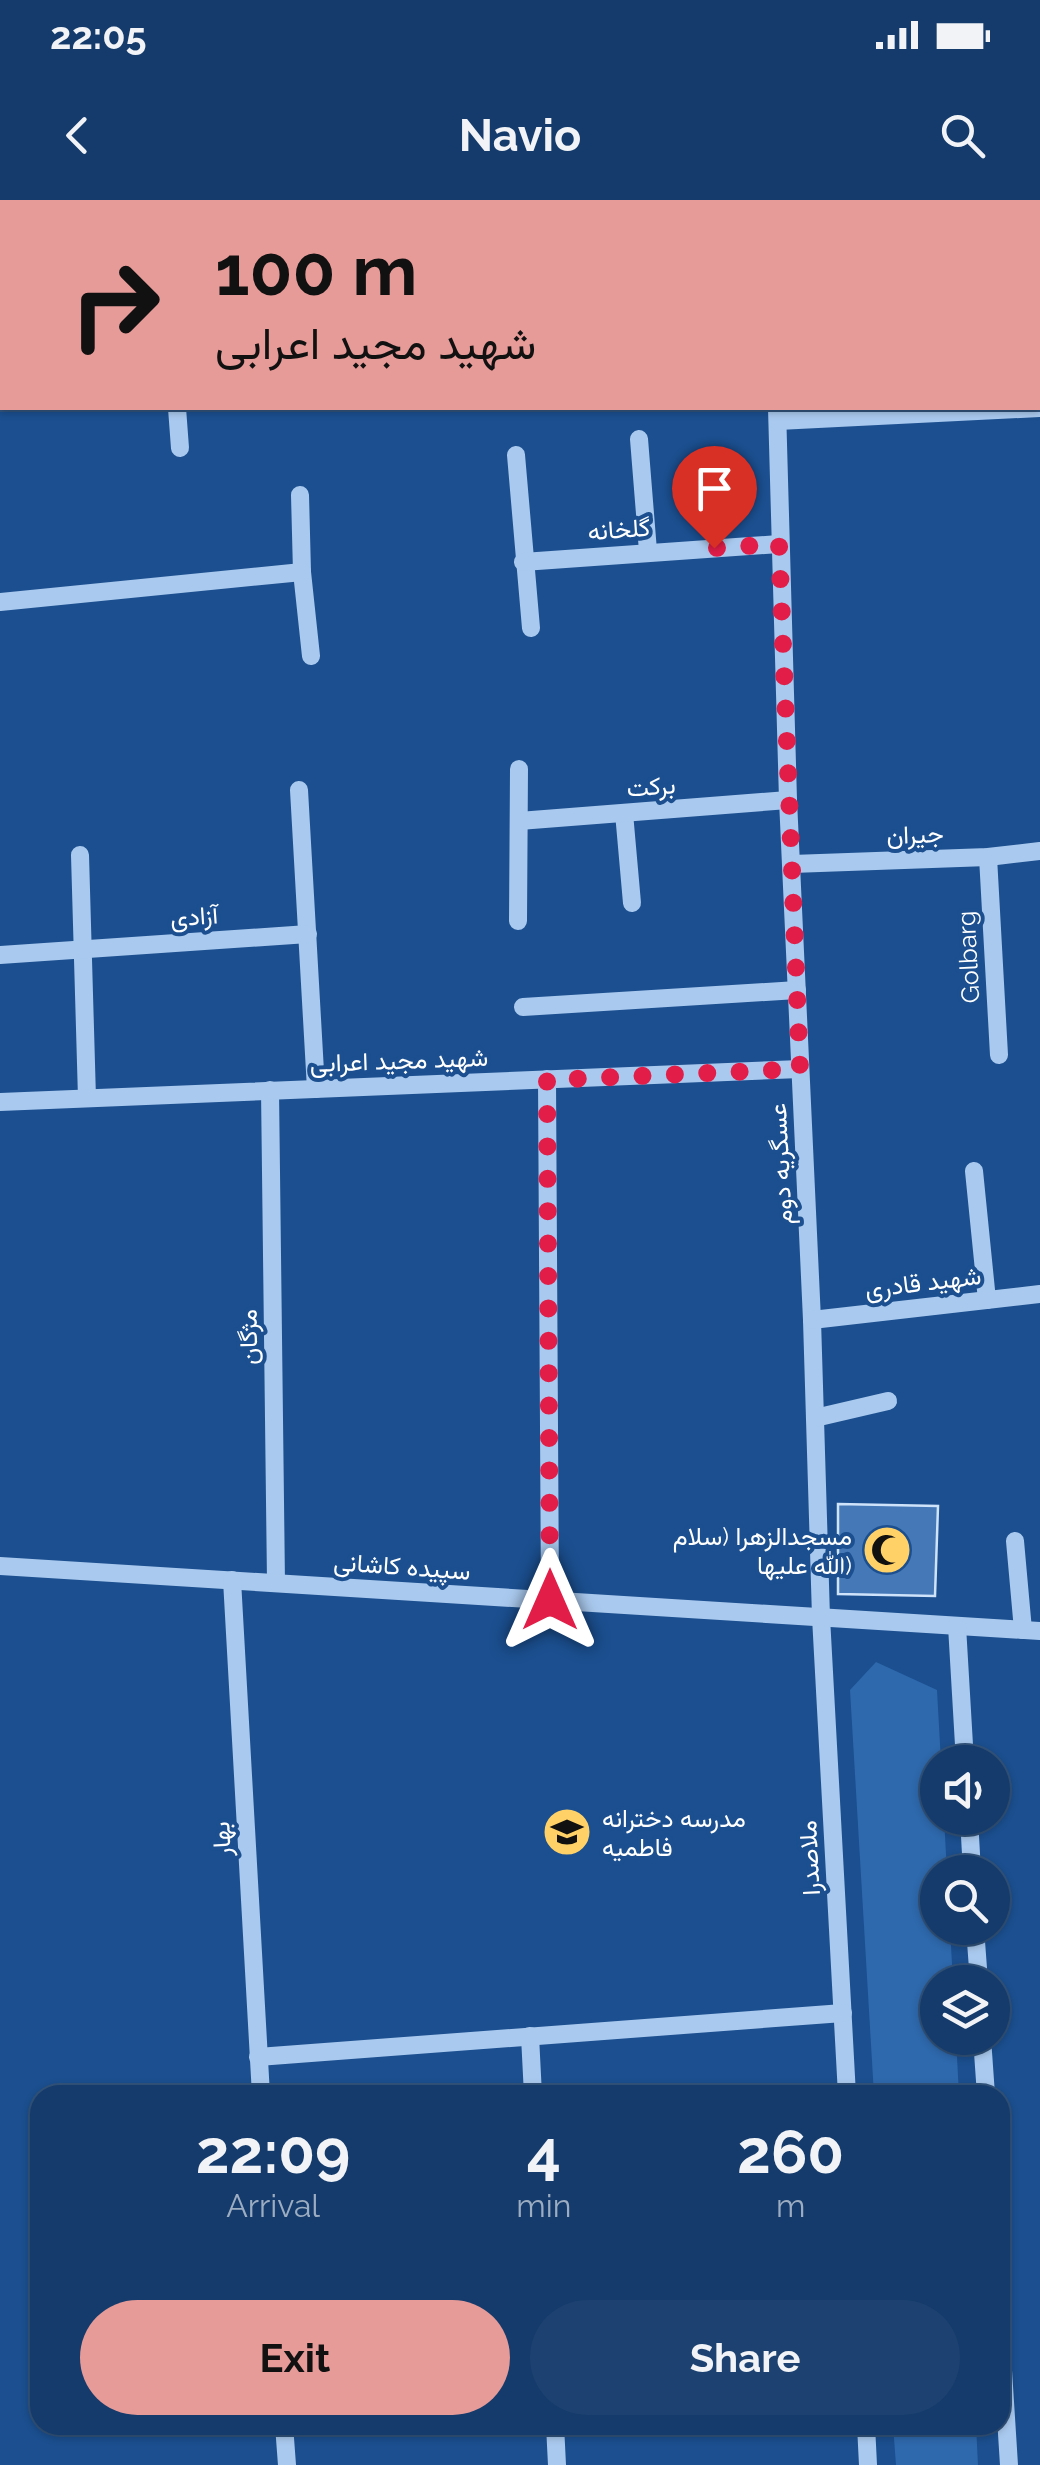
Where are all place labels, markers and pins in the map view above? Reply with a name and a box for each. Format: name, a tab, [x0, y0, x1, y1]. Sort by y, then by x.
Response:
pin	[672, 446, 757, 549]
place label: مسجدالزهرا (سلام الله علیها)	[673, 1521, 852, 1581]
mosque icon: مسجدالزهرا (سلام الله علیها)	[861, 1524, 913, 1576]
place label: مدرسه دخترانه فاطمیه	[602, 1803, 746, 1862]
school or university icon: مدرسه دخترانه فاطمیه	[541, 1806, 593, 1858]

